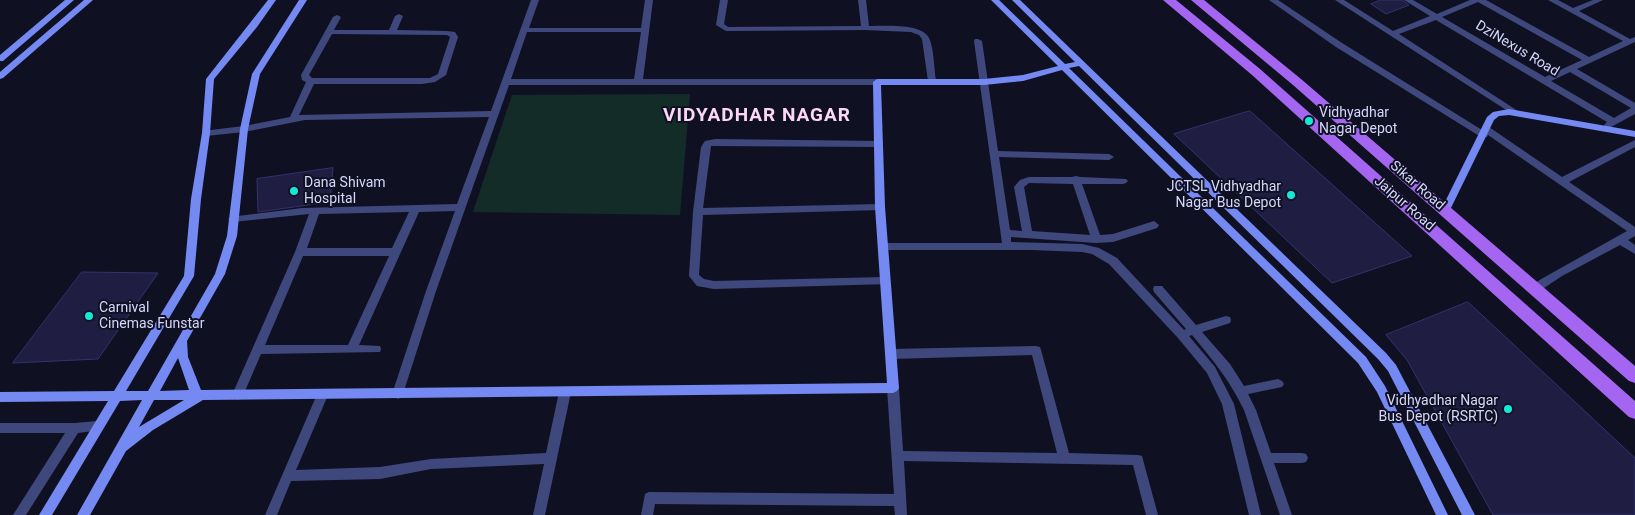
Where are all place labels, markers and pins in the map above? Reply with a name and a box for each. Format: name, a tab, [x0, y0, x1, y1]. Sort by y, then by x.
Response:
place label: Vidhyadhar Nagar Depot	[1319, 105, 1397, 138]
marker: Vidhyadhar Nagar Depot	[1303, 115, 1315, 127]
place label: Dana Shivam Hospital	[304, 175, 386, 208]
place label: JCTSL Vidhyadhar Nagar Bus Depot	[1167, 179, 1281, 212]
marker: Dana Shivam Hospital	[288, 185, 300, 197]
marker: JCTSL Vidhyadhar Nagar Bus Depot	[1285, 189, 1297, 201]
place label: Carnival Cinemas Funstar	[99, 300, 204, 332]
marker: Carnival Cinemas Funstar	[83, 310, 95, 322]
place label: Vidhyadhar Nagar Bus Depot (RSRTC)	[1379, 393, 1498, 426]
marker: Vidhyadhar Nagar Bus Depot (RSRTC)	[1502, 403, 1514, 415]

